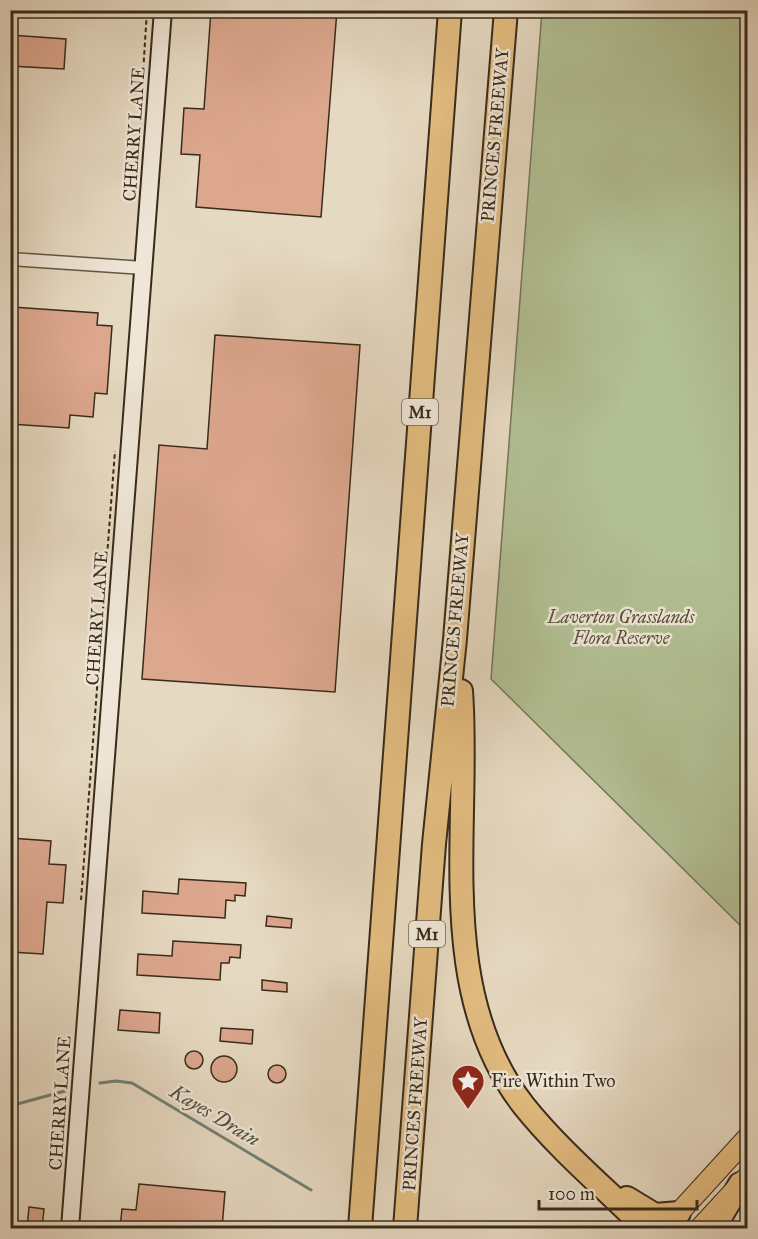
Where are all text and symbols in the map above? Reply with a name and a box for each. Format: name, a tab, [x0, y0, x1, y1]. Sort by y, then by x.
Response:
street label: PRINCES FREEWAY	[476, 47, 514, 223]
street label: CHERRY LANE	[118, 66, 150, 202]
road number: M1	[402, 399, 438, 425]
street label: PRINCES FREEWAY	[436, 532, 474, 708]
street label: CHERRY LANE	[81, 550, 113, 686]
park label: Laverton Grasslands Flora Reserve	[547, 606, 695, 649]
road number: M1	[409, 921, 445, 947]
street label: PRINCES FREEWAY	[398, 1016, 432, 1192]
street label: CHERRY LANE	[44, 1035, 76, 1171]
place icon: Fire Within Two	[450, 1063, 486, 1110]
place label: Fire Within Two	[491, 1070, 616, 1092]
water label: Kayes Drain	[165, 1078, 265, 1151]
scale bar	[539, 1173, 696, 1211]
text: 100 m	[548, 1183, 595, 1205]

